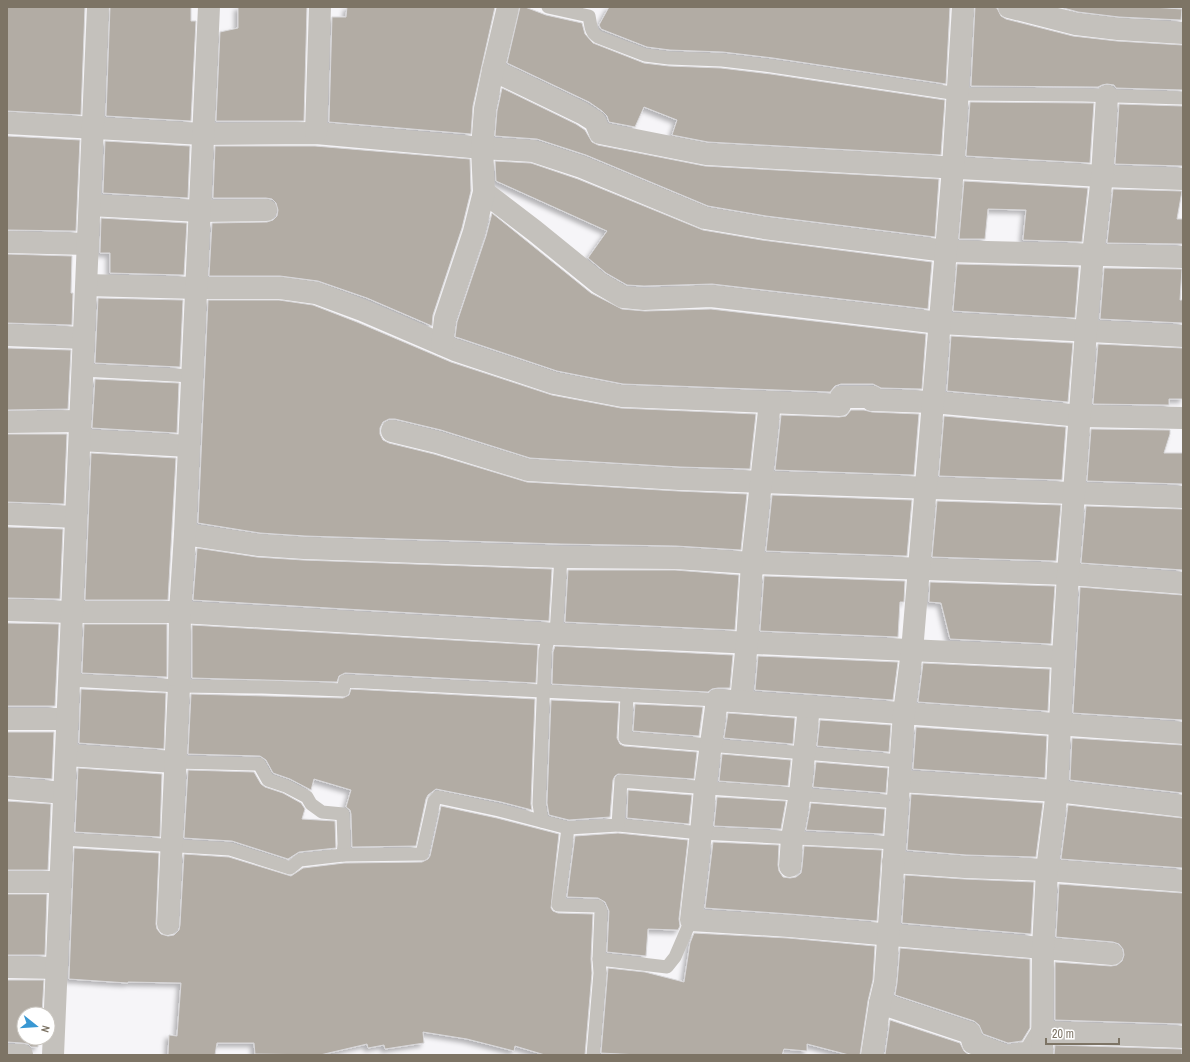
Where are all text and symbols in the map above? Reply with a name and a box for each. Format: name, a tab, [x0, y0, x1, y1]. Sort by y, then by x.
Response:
north arrow	[16, 1006, 56, 1046]
scale bar	[1046, 1020, 1119, 1046]
text: N	[38, 1024, 53, 1034]
text: 20 m	[1052, 1026, 1074, 1042]

